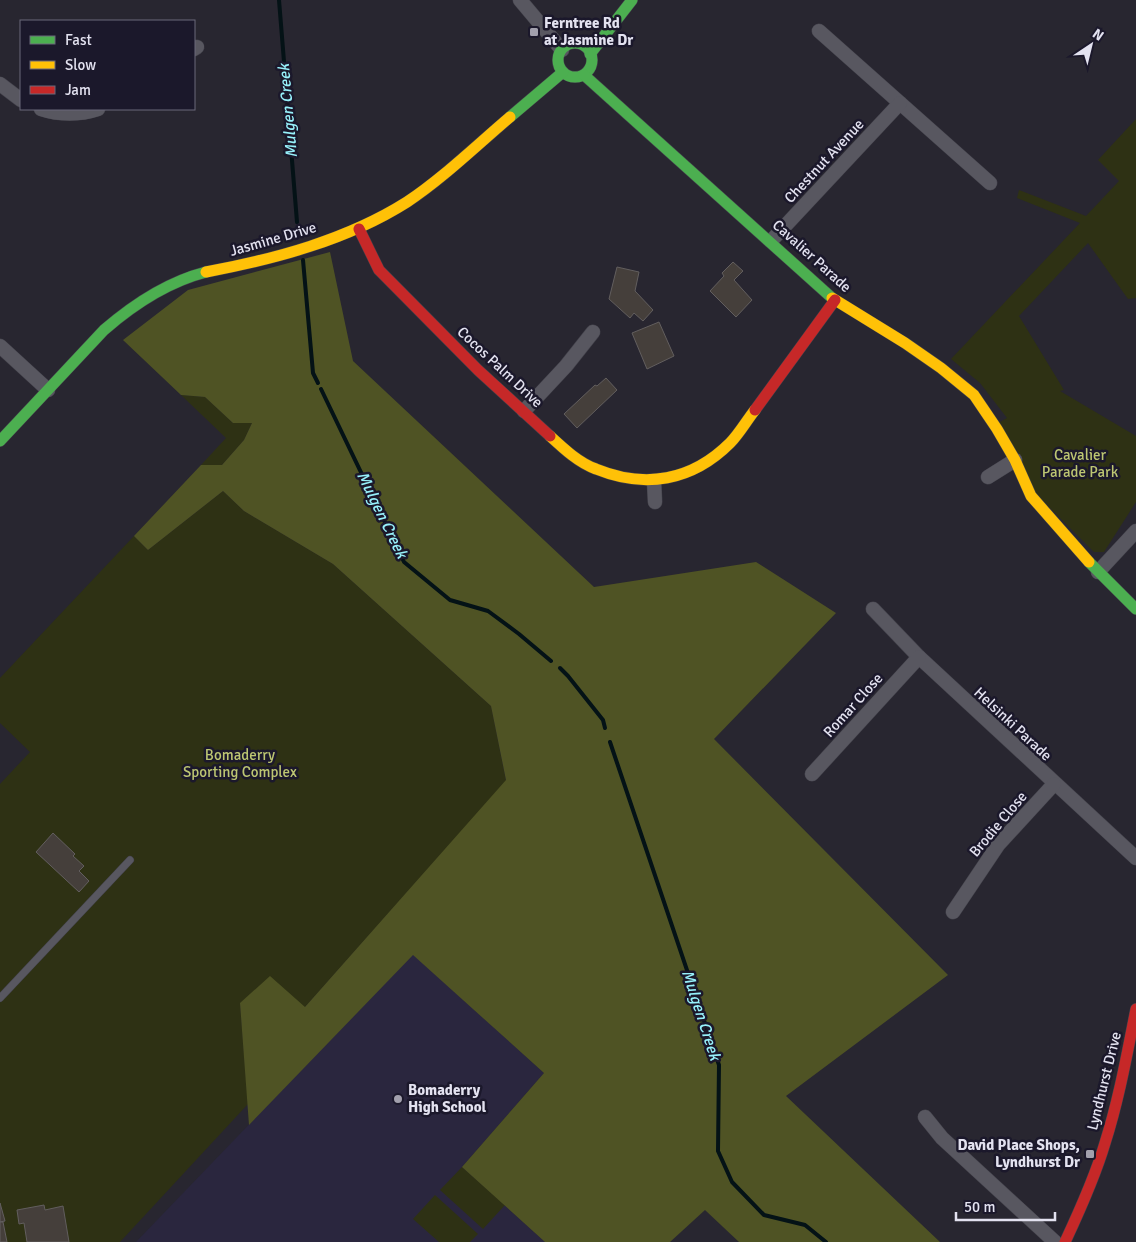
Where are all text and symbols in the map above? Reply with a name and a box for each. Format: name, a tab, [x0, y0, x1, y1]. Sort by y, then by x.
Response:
place label: Ferntree Rd at Jasmine Dr	[544, 14, 633, 49]
legend	[20, 20, 195, 110]
north arrow	[1066, 20, 1116, 70]
text: N	[1089, 25, 1107, 45]
marker: Ferntree Rd at Jasmine Dr	[528, 26, 540, 38]
text: Fast	[65, 31, 92, 49]
text: Slow	[65, 56, 96, 74]
water label: Mulgen Creek	[274, 61, 302, 159]
text: Jam	[65, 81, 91, 99]
street label: Chestnut Avenue	[780, 115, 868, 207]
street label: Cavalier Parade	[769, 216, 855, 296]
street label: Jasmine Drive	[228, 218, 318, 260]
street label: Cocos Palm Drive	[453, 323, 547, 411]
park label: Cavalier Parade Park	[1042, 446, 1119, 481]
water label: Mulgen Creek	[352, 468, 413, 564]
street label: Romar Close	[819, 669, 887, 741]
street label: Helsinki Parade	[970, 683, 1056, 765]
park label: Bomaderry Sporting Complex	[183, 746, 297, 781]
street label: Brodie Close	[965, 788, 1031, 860]
water label: Mulgen Creek	[677, 967, 726, 1065]
street label: Lyndhurst Drive	[1083, 1030, 1125, 1132]
place label: Bomaderry High School	[408, 1081, 487, 1116]
marker: Bomaderry High School	[392, 1093, 404, 1105]
place label: David Place Shops, Lyndhurst Dr	[958, 1136, 1080, 1171]
marker: David Place Shops, Lyndhurst Dr	[1084, 1148, 1096, 1160]
scale bar	[956, 1190, 1055, 1222]
text: 50 m	[964, 1198, 995, 1216]

